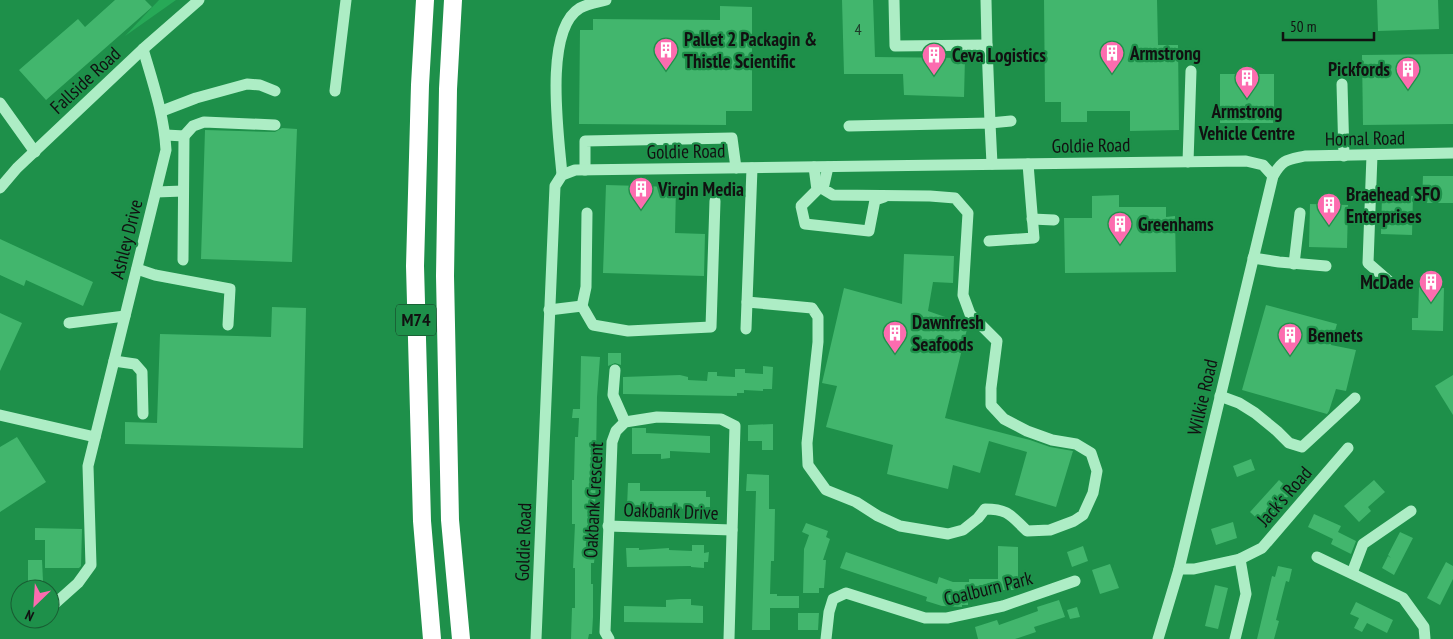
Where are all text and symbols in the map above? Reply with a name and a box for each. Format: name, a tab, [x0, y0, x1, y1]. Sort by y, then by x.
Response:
scale bar	[1283, 10, 1374, 42]
text: 50 m	[1290, 17, 1316, 36]
house number: 4	[854, 19, 862, 39]
place label: Pallet 2 Packagin & Thistle Scientific	[684, 27, 817, 73]
building icon: Pallet 2 Packagin & Thistle Scientific	[653, 37, 679, 71]
building icon: Armstrong	[1099, 40, 1125, 74]
street label: Fallside Road	[45, 41, 125, 119]
place label: Armstrong	[1129, 41, 1201, 65]
building icon: Ceva Logistics	[921, 42, 947, 76]
place label: Ceva Logistics	[952, 43, 1046, 67]
building icon: Pickfords	[1395, 56, 1421, 90]
place label: Pickfords	[1328, 57, 1390, 81]
building icon: Armstrong Vehicle Centre	[1234, 65, 1260, 99]
place label: Armstrong Vehicle Centre	[1198, 99, 1295, 145]
street label: Hornal Road	[1325, 125, 1405, 151]
street label: Goldie Road	[1051, 132, 1131, 158]
street label: Goldie Road	[646, 138, 726, 164]
building icon: Virgin Media	[628, 176, 654, 210]
place label: Virgin Media	[657, 177, 744, 201]
place label: Braehead SFO Enterprises	[1346, 182, 1441, 228]
building icon: Braehead SFO Enterprises	[1316, 192, 1342, 226]
street label: Ashley Drive	[105, 197, 147, 281]
building icon: Greenhams	[1107, 211, 1133, 245]
place label: Greenhams	[1138, 212, 1214, 236]
building icon: McDade	[1418, 269, 1444, 303]
place label: McDade	[1360, 270, 1414, 294]
road number: M74	[396, 304, 436, 336]
place label: Dawnfresh Seafoods	[912, 310, 984, 356]
building icon: Dawnfresh Seafoods	[882, 320, 908, 354]
building icon: Bennets	[1277, 322, 1303, 356]
place label: Bennets	[1308, 323, 1363, 347]
street label: Wilkie Road	[1182, 357, 1222, 437]
street label: Oakbank Crescent	[578, 441, 608, 559]
street label: Jack's Road	[1251, 461, 1317, 532]
street label: Oakbank Drive	[623, 497, 719, 525]
street label: Goldie Road	[510, 502, 536, 582]
street label: Coalburn Park	[941, 565, 1036, 611]
north arrow	[10, 579, 60, 629]
text: N	[22, 606, 37, 626]

